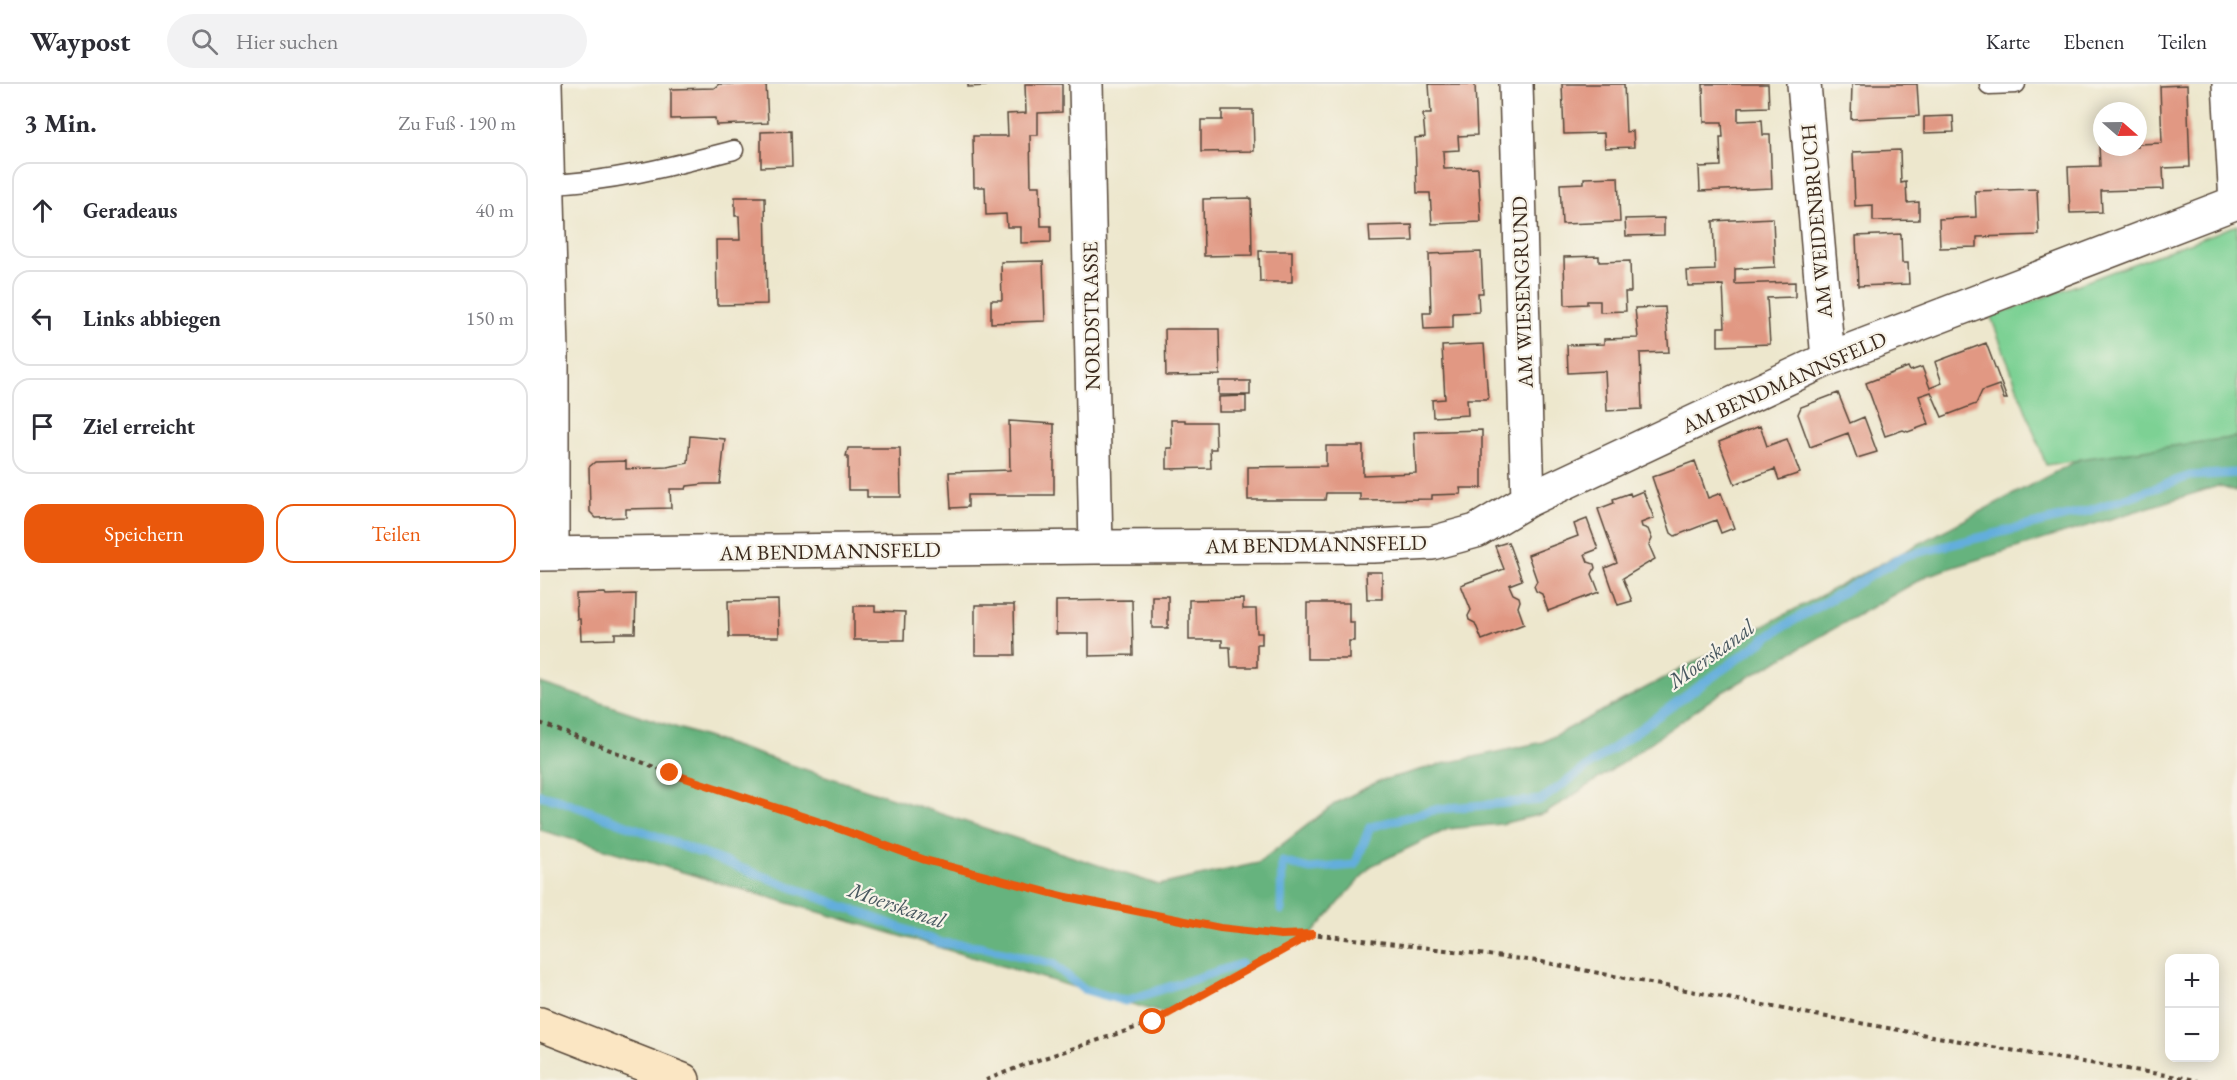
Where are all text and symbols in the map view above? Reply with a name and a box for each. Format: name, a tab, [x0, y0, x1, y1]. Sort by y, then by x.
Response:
search box	[167, 14, 587, 68]
text: Waypost	[30, 23, 131, 59]
icon: search	[188, 25, 221, 58]
text: Hier suchen	[236, 27, 338, 56]
text: Karte	[1986, 28, 2030, 55]
text: Ebenen	[2063, 28, 2124, 55]
text: Teilen	[2157, 28, 2207, 55]
north arrow	[2093, 102, 2147, 156]
text: 3 Min.	[24, 106, 97, 140]
text: Zu Fuß · 190 m	[398, 110, 516, 136]
street label: AM WEIDENBRUCH	[1794, 123, 1838, 320]
icon: ahead	[26, 194, 59, 227]
street label: AM WIESENGRUND	[1505, 195, 1539, 390]
text: Geradeaus	[83, 196, 177, 225]
text: 40 m	[475, 197, 514, 223]
street label: NORDSTRASSE	[1076, 241, 1106, 391]
icon: left	[26, 302, 59, 335]
text: Links abbiegen	[83, 304, 221, 333]
text: 150 m	[466, 305, 514, 331]
street label: AM BENDMANNSFELD	[1676, 325, 1891, 440]
icon: arrive	[26, 410, 59, 443]
text: Ziel erreicht	[83, 412, 195, 441]
button: Speichern	[24, 504, 264, 563]
button: Teilen	[276, 504, 516, 563]
street label: AM BENDMANNSFELD	[1204, 529, 1427, 559]
street label: AM BENDMANNSFELD	[718, 536, 941, 566]
water label: Moerskanal	[1660, 612, 1761, 696]
route end	[656, 759, 682, 785]
water label: Moerskanal	[843, 874, 950, 935]
map controls	[2165, 954, 2219, 1062]
button: +	[2165, 954, 2219, 1008]
route start	[1139, 1008, 1165, 1034]
button: −	[2165, 1008, 2219, 1062]

